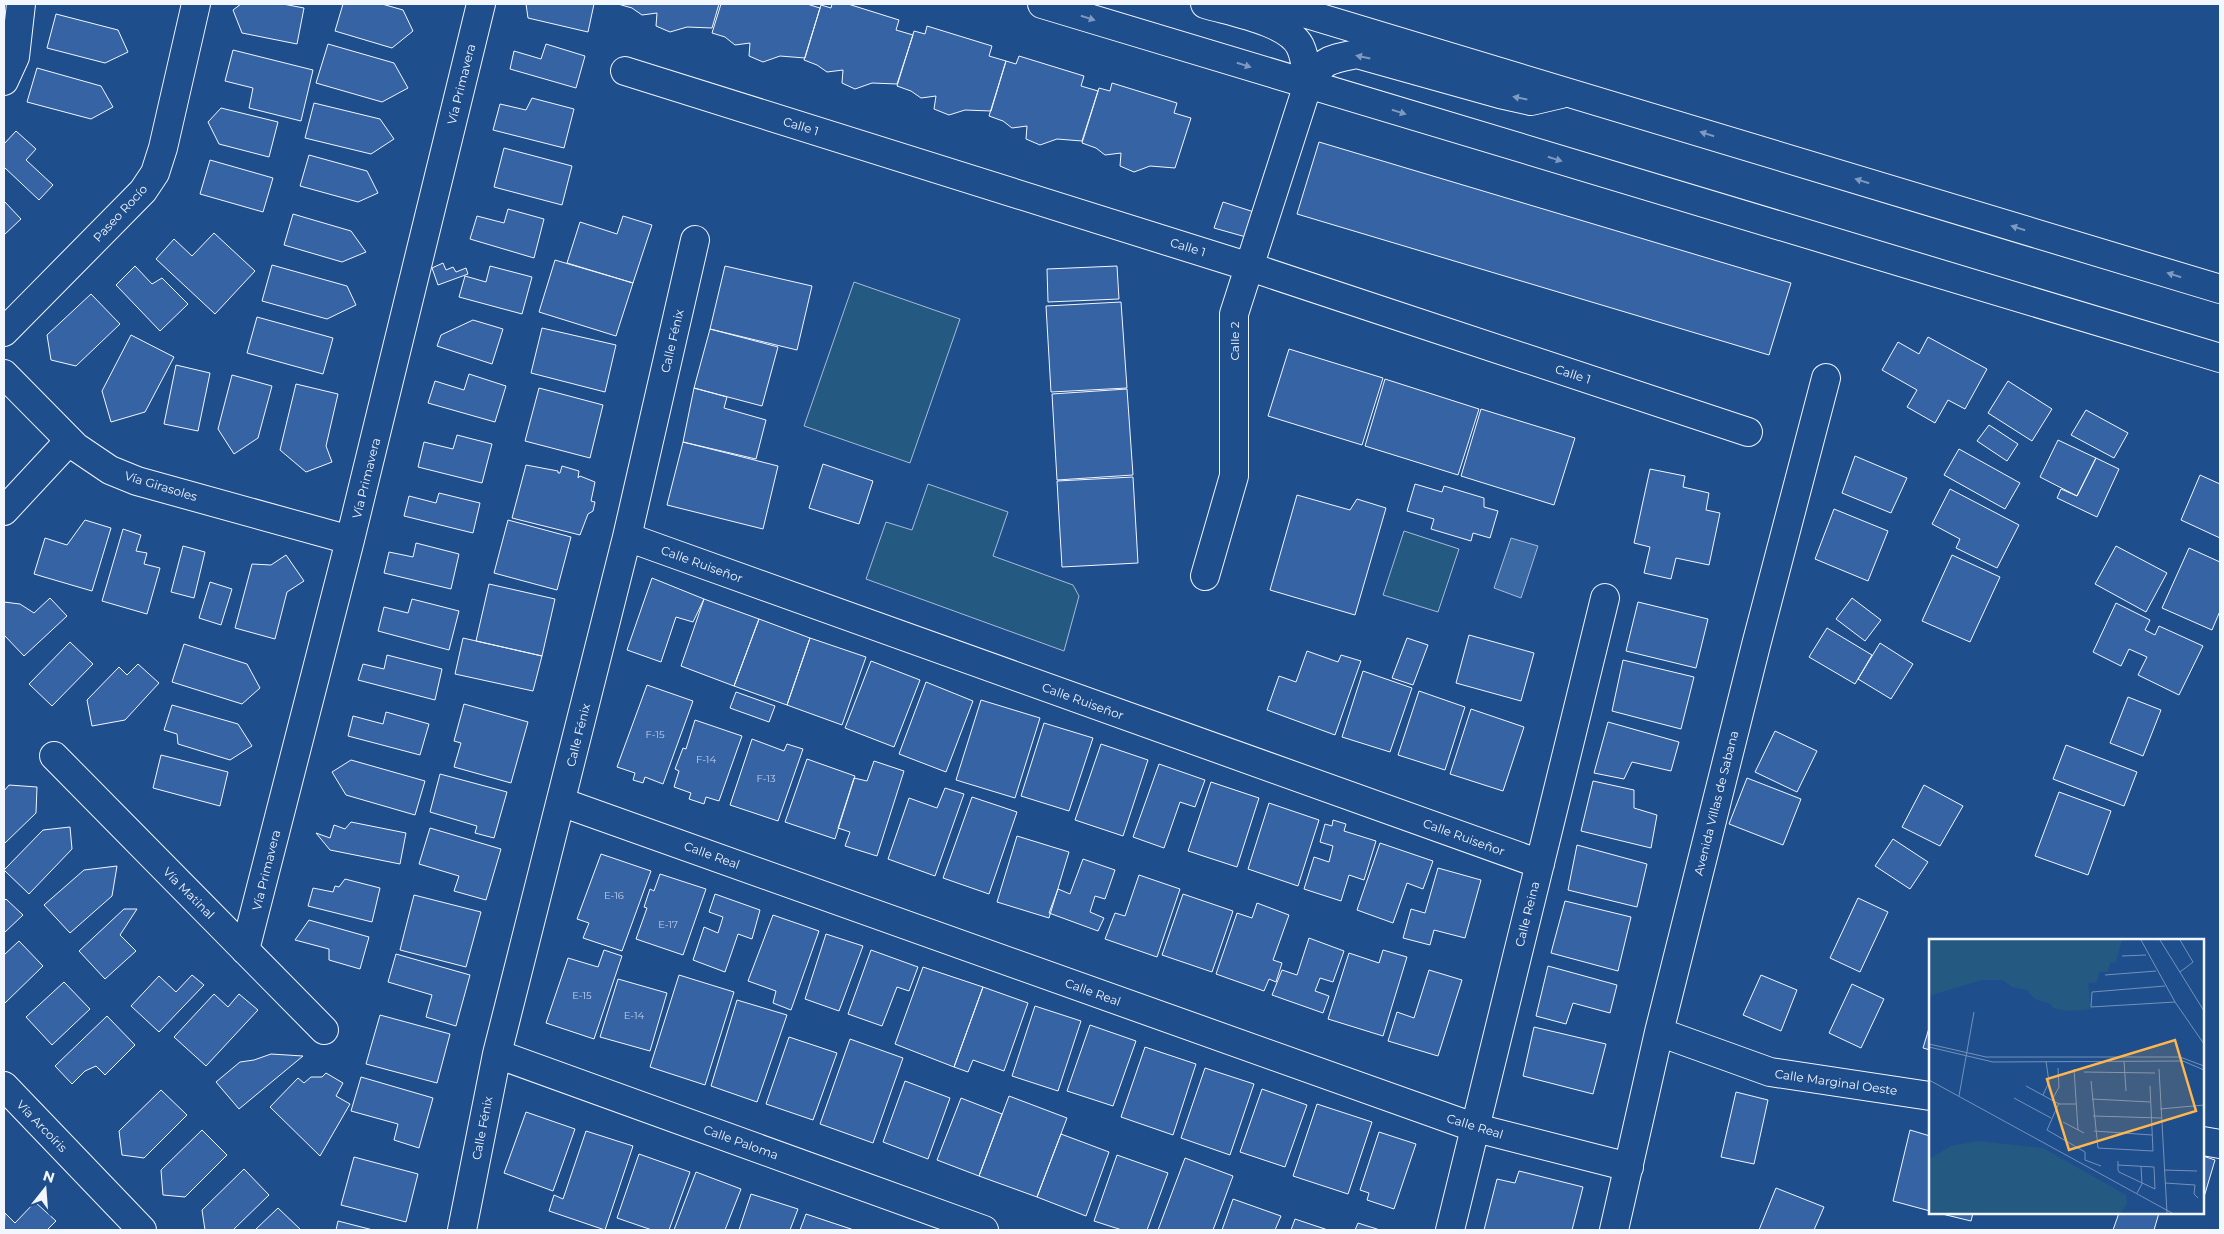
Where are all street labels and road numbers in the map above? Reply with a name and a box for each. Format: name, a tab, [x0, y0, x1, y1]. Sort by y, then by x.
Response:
street label: Vía Primavera	[444, 42, 478, 126]
street label: Calle 1	[781, 113, 821, 139]
street label: Paseo Rocío	[90, 181, 150, 245]
street label: Calle 1	[1168, 234, 1208, 260]
street label: Calle Fénix	[657, 307, 687, 374]
street label: Calle 2	[1227, 321, 1242, 361]
street label: Calle 1	[1553, 361, 1593, 387]
street label: Vía Primavera	[349, 436, 383, 520]
street label: Vía Girasoles	[123, 468, 199, 504]
street label: Calle Ruiseñor	[659, 542, 745, 586]
street label: Calle Ruiseñor	[1040, 679, 1126, 723]
street label: Calle Fénix	[563, 701, 593, 768]
street label: Avenida Villas de Sabana	[1691, 729, 1741, 877]
street label: Calle Ruiseñor	[1421, 815, 1507, 859]
street label: Vía Primavera	[249, 828, 283, 912]
street label: Calle Real	[682, 838, 742, 872]
street label: Vía Matinal	[160, 864, 218, 922]
street label: Calle Reina	[1512, 880, 1542, 948]
street label: Calle Real	[1063, 975, 1123, 1009]
street label: Calle Marginal Oeste	[1774, 1066, 1898, 1098]
street label: Calle Fénix	[468, 1094, 496, 1161]
street label: Vía Arcoíris	[14, 1097, 70, 1155]
street label: Calle Real	[1445, 1110, 1505, 1142]
street label: Calle Paloma	[702, 1122, 780, 1162]

